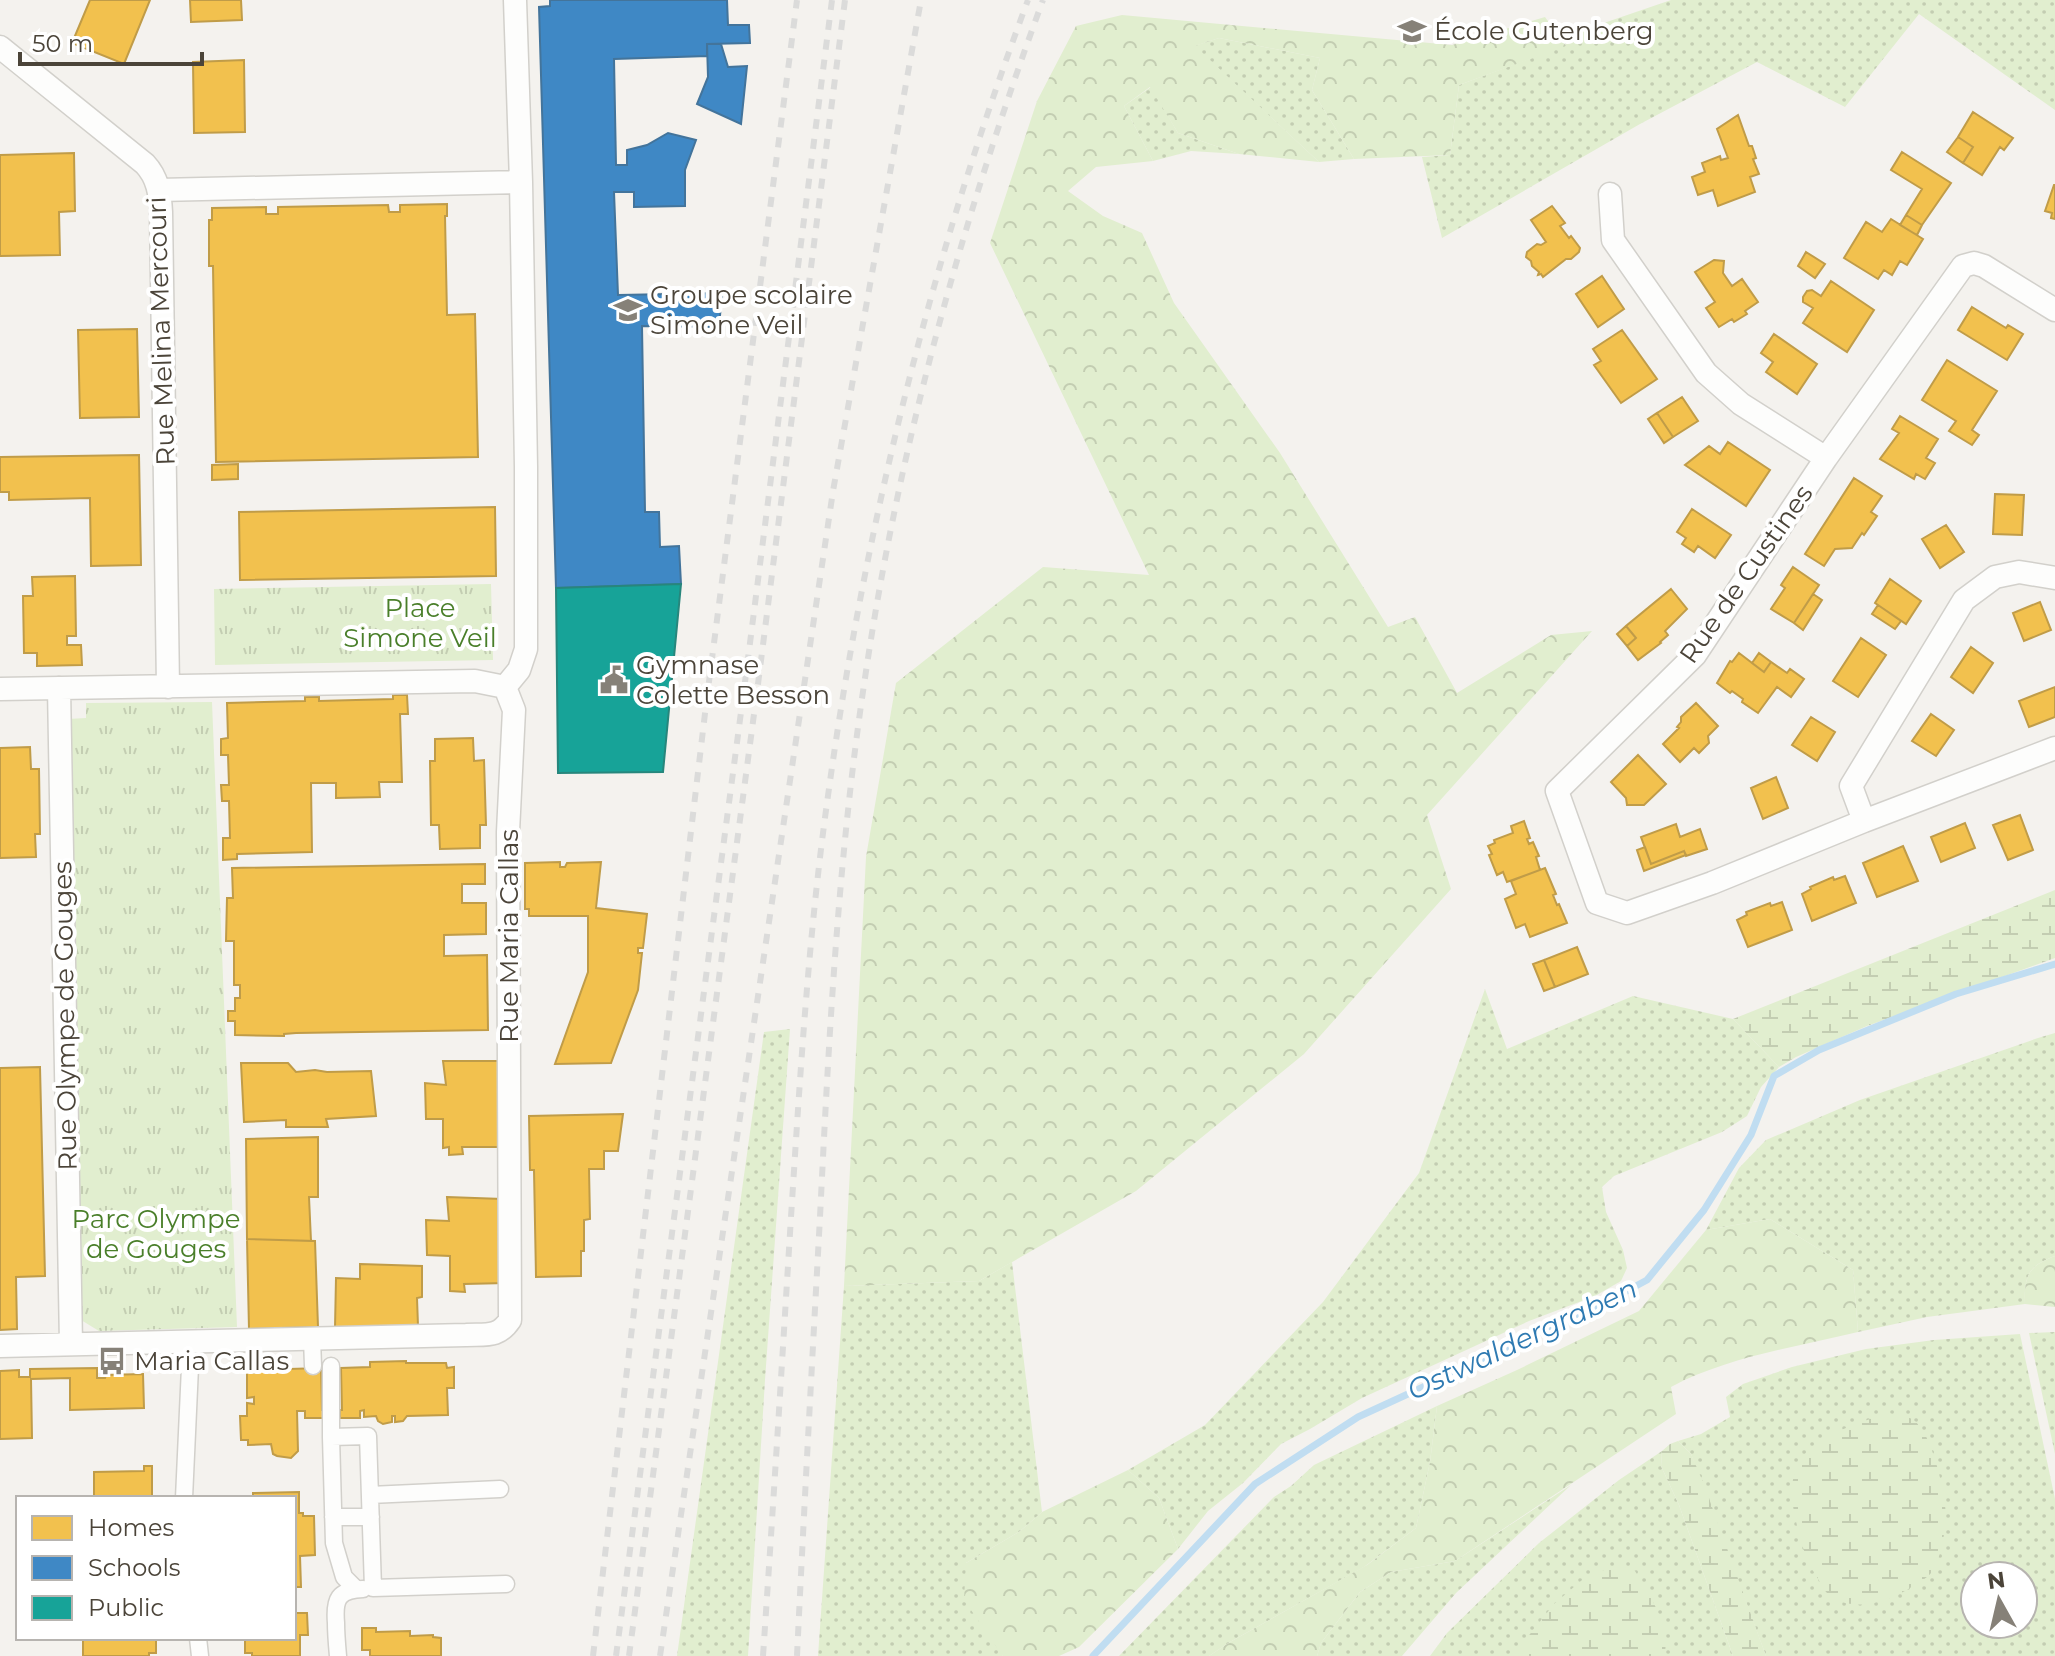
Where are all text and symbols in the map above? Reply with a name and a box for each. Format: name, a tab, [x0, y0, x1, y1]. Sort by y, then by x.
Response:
place label: École Gutenberg	[1434, 15, 1654, 47]
scale bar	[20, 16, 202, 66]
school or university icon: École Gutenberg	[1397, 16, 1427, 46]
text: 50 m	[32, 29, 93, 58]
street label: Rue Melina Mercouri	[140, 196, 182, 466]
place label: Groupe scolaire Simone Veil	[650, 279, 853, 341]
school or university icon: Groupe scolaire Simone Veil	[613, 295, 643, 325]
street label: Rue de Custines	[1672, 479, 1820, 669]
park label: Place Simone Veil	[343, 592, 497, 654]
place label: Gymnase Colette Besson	[636, 649, 830, 711]
public building icon: Gymnase Colette Besson	[599, 665, 629, 695]
street label: Rue Maria Callas	[493, 829, 525, 1043]
street label: Rue Olympe de Gouges	[46, 861, 84, 1171]
park label: Parc Olympe de Gouges	[72, 1203, 240, 1265]
water label: Ostwaldergraben	[1402, 1271, 1642, 1407]
place label: Maria Callas	[134, 1345, 289, 1377]
bus stop icon: Maria Callas	[97, 1346, 127, 1376]
legend	[16, 1496, 296, 1640]
text: Homes	[88, 1513, 174, 1542]
text: Schools	[88, 1553, 181, 1582]
north arrow	[1959, 1560, 2039, 1640]
text: N	[1986, 1566, 2007, 1595]
text: Public	[88, 1593, 164, 1622]

